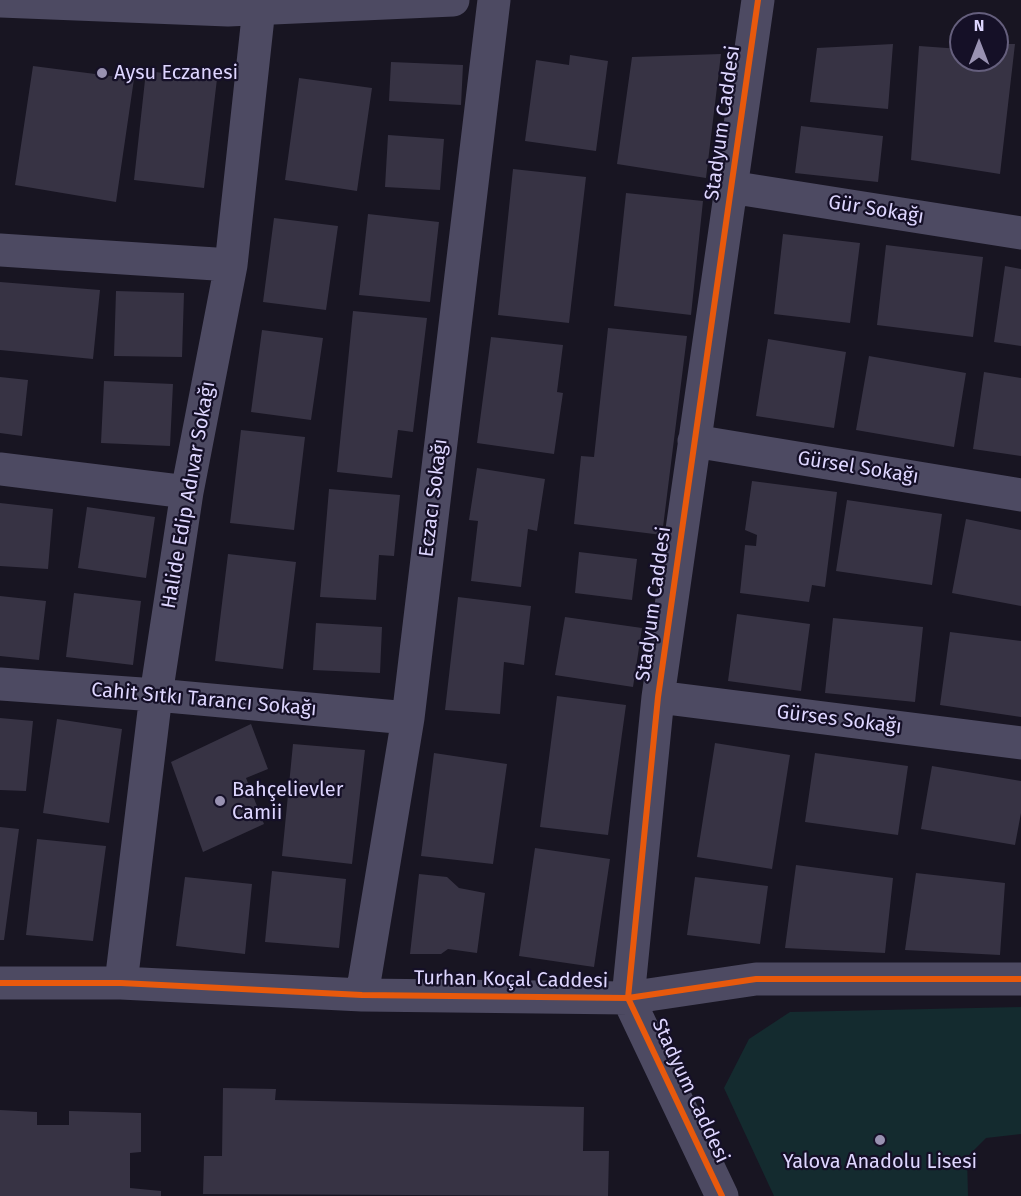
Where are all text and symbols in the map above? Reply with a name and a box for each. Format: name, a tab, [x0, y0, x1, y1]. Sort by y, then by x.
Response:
north arrow	[949, 12, 1009, 72]
text: N	[974, 16, 984, 35]
street label: Stadyum Caddesi	[700, 44, 746, 202]
place label: Aysu Eczanesi	[114, 61, 238, 85]
marker: Aysu Eczanesi	[95, 66, 109, 80]
street label: Gür Sokağı	[826, 191, 926, 229]
street label: Halide Edip Adıvar Sokağı	[157, 379, 221, 611]
street label: Eczacı Sokağı	[415, 438, 453, 558]
street label: Gürsel Sokağı	[796, 447, 920, 489]
street label: Stadyum Caddesi	[631, 525, 677, 683]
street label: Cahit Sıtkı Tarancı Sokağı	[90, 678, 318, 722]
street label: Gürses Sokağı	[775, 700, 903, 740]
place label: Bahçelievler Camii	[232, 778, 343, 825]
marker: Bahçelievler Camii	[213, 794, 227, 808]
street label: Turhan Koçal Caddesi	[414, 966, 608, 994]
street label: Stadyum Caddesi	[646, 1015, 734, 1167]
marker: Yalova Anadolu Lisesi	[873, 1133, 887, 1147]
place label: Yalova Anadolu Lisesi	[783, 1150, 977, 1174]

